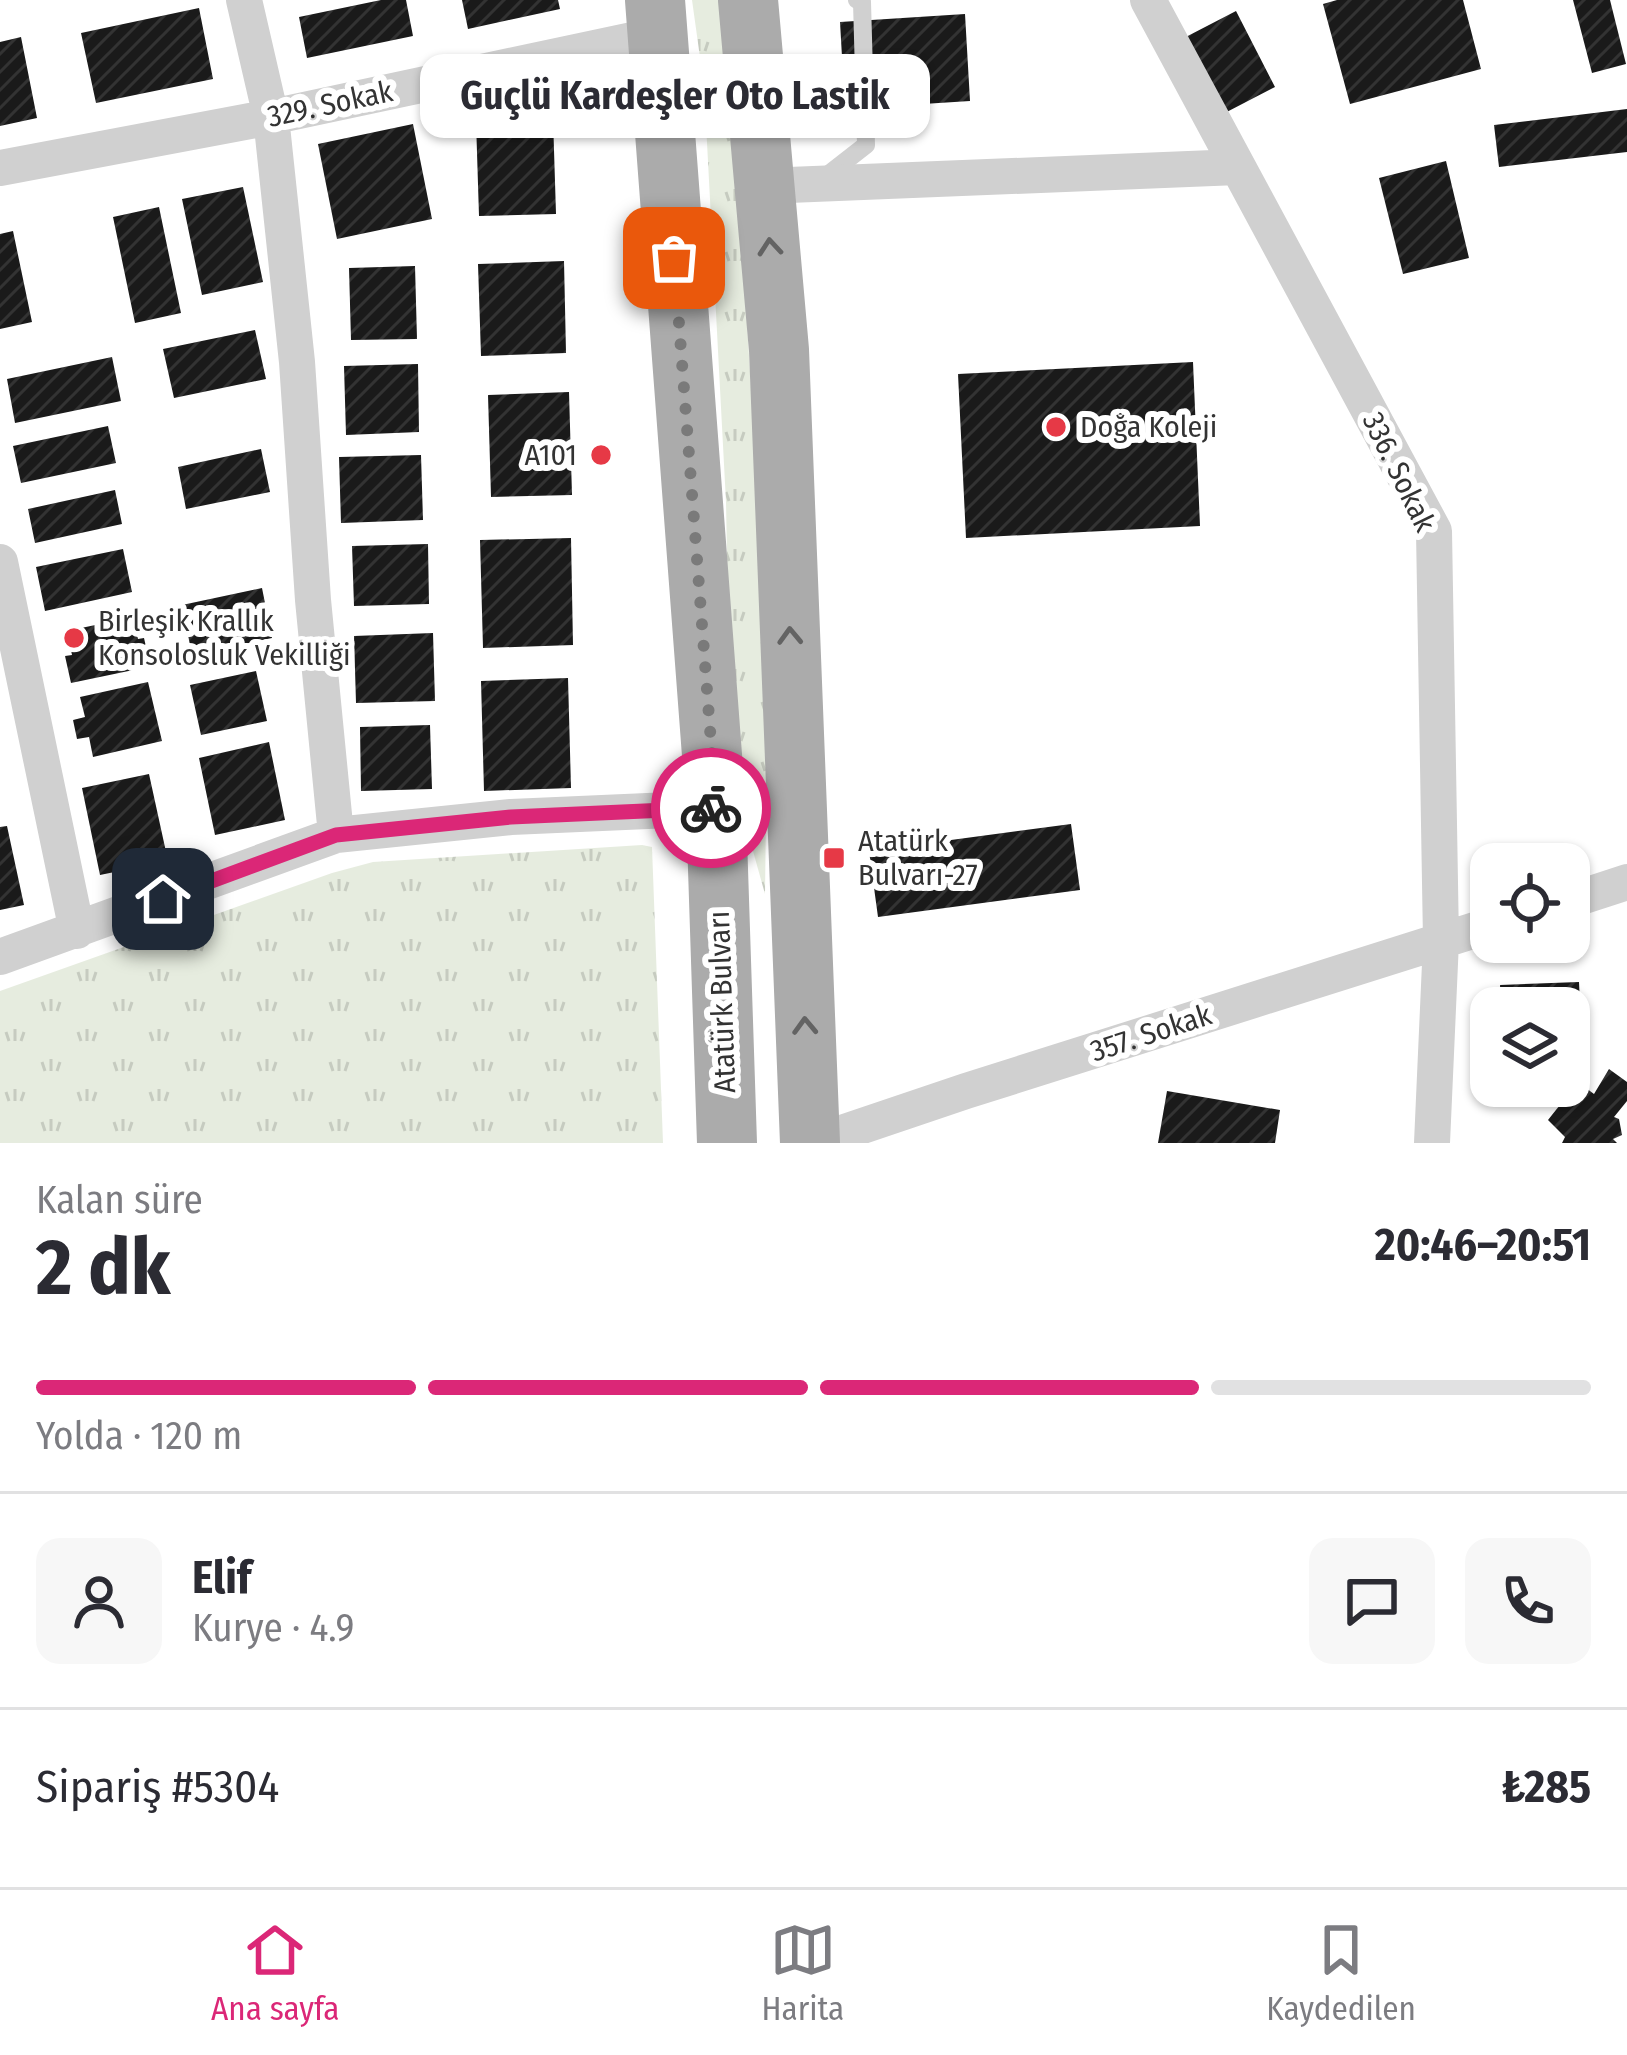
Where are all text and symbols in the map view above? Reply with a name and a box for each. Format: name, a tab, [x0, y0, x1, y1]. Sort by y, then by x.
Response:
callout: Guçlü Kardeşler Oto Lastik	[419, 54, 929, 138]
street label: 329. Sokak	[264, 73, 396, 135]
text: Guçlü Kardeşler Oto Lastik	[460, 73, 890, 119]
pin	[623, 207, 725, 309]
icon: bag	[641, 225, 707, 291]
one-way arrow	[758, 237, 783, 256]
street label: 336. Sokak	[1355, 406, 1443, 538]
place label: Doğa Koleji	[1080, 409, 1217, 445]
marker: Doğa Koleji	[1043, 414, 1069, 440]
place label: A101	[524, 437, 577, 473]
marker: A101	[588, 442, 614, 468]
place label: Birleşik Krallık Konsolosluk Vekilliği	[98, 603, 351, 673]
marker: Birleşik Krallık Konsolosluk Vekilliği	[61, 625, 87, 651]
one-way arrow	[777, 626, 803, 645]
courier	[651, 748, 771, 868]
icon: bike	[678, 775, 744, 841]
place label: Atatürk Bulvarı-27	[858, 823, 978, 893]
map controls	[1470, 843, 1590, 1107]
button: locate	[1470, 843, 1590, 963]
marker: Atatürk Bulvarı-27	[821, 845, 847, 871]
pin	[112, 848, 214, 950]
icon: home	[130, 866, 196, 932]
street label: Atatürk Bulvarı	[701, 910, 743, 1094]
button: layers	[1470, 987, 1590, 1107]
street label: 357. Sokak	[1086, 997, 1216, 1069]
one-way arrow	[792, 1016, 818, 1035]
text: Kalan süre	[36, 1177, 203, 1223]
text: 20:46–20:51	[1375, 1218, 1591, 1272]
text: 2 dk	[36, 1221, 171, 1315]
text: Yolda · 120 m	[36, 1413, 242, 1459]
button: person	[36, 1538, 162, 1664]
button: chat	[1309, 1538, 1435, 1664]
button: phone	[1465, 1538, 1591, 1664]
text: Elif	[192, 1551, 252, 1605]
text: Kurye · 4.9	[192, 1605, 355, 1651]
text: Sipariş #5304	[36, 1760, 279, 1814]
text: ₺285	[1501, 1760, 1591, 1814]
tab: Ana sayfa	[211, 1917, 340, 2029]
tab: Harita	[762, 1917, 844, 2029]
tab: Kaydedilen	[1266, 1917, 1416, 2029]

